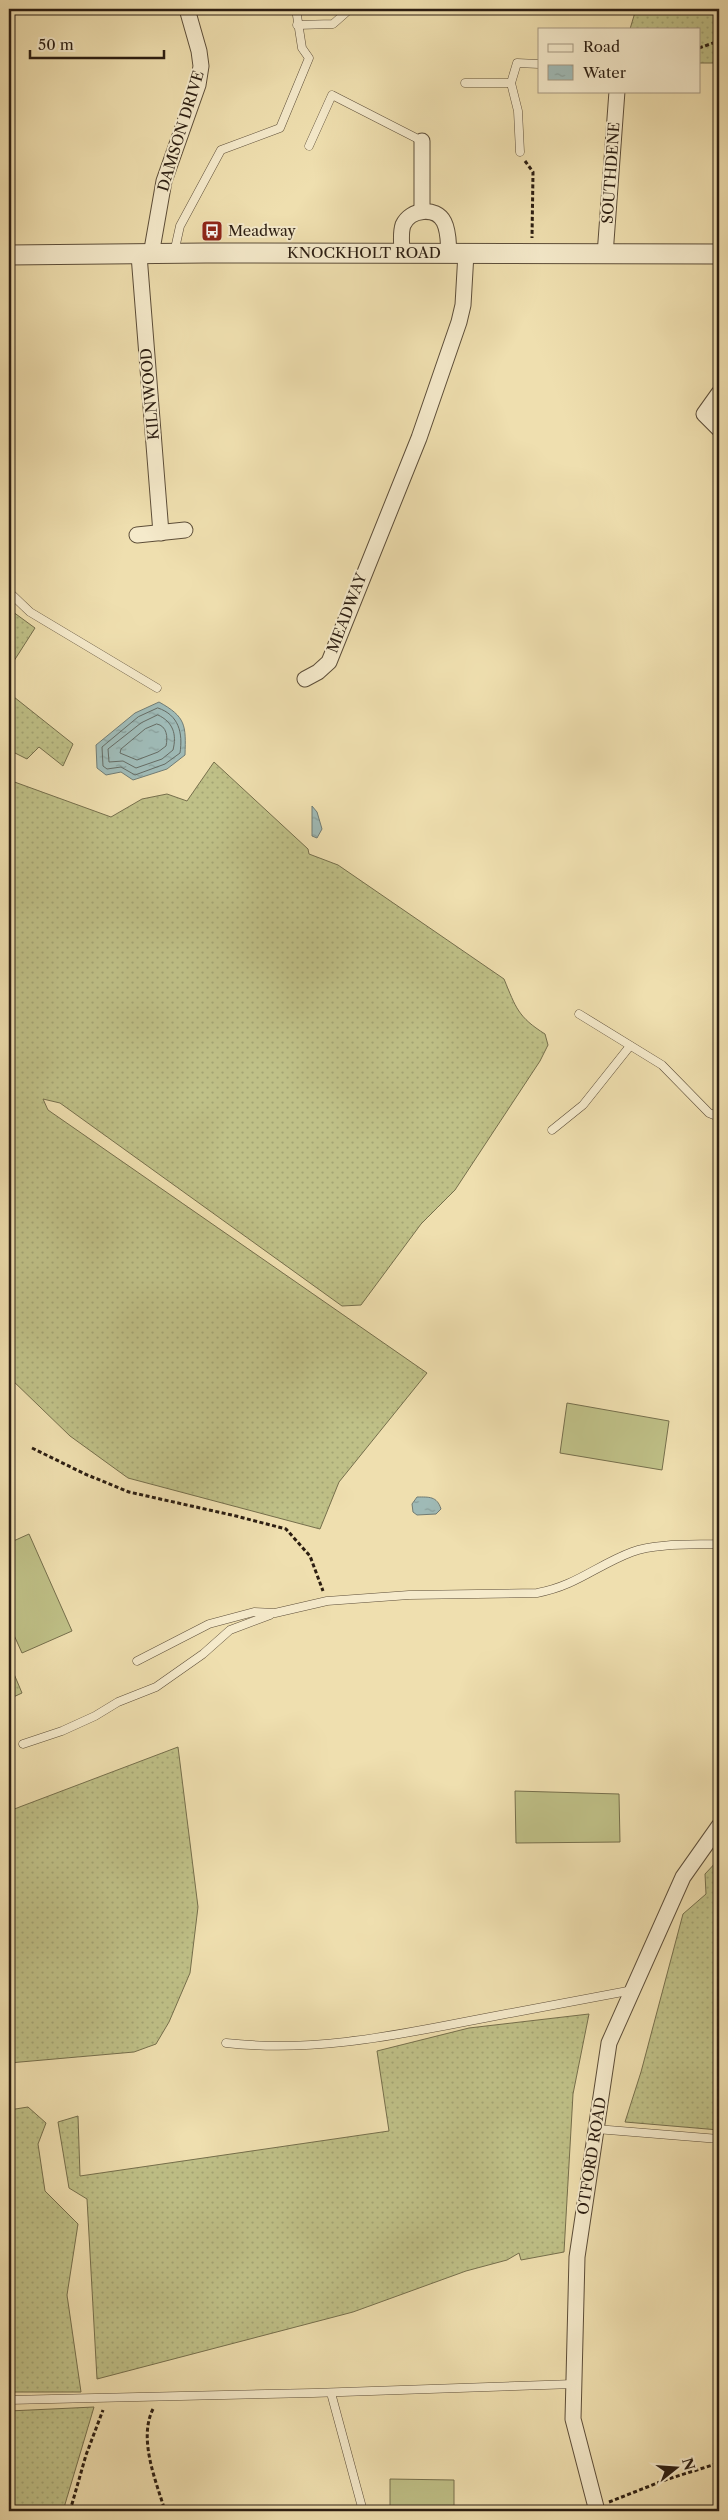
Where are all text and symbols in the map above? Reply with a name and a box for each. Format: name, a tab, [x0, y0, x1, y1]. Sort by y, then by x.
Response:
scale bar	[30, 28, 164, 60]
legend	[538, 28, 700, 92]
text: 50 m	[38, 35, 74, 54]
text: Road	[583, 37, 620, 56]
text: Water	[582, 63, 627, 82]
street label: DAMSON DRIVE	[153, 68, 208, 194]
street label: SOUTHDENE	[597, 121, 624, 225]
bus stop icon: Meadway	[200, 219, 224, 243]
place label: Meadway	[228, 221, 297, 240]
street label: KNOCKHOLT ROAD	[287, 243, 441, 262]
street label: KILNWOOD	[136, 347, 163, 441]
street label: MEADWAY	[323, 570, 371, 655]
street label: OTFORD ROAD	[573, 2096, 610, 2216]
north arrow	[650, 2442, 700, 2492]
text: N	[678, 2456, 699, 2473]

